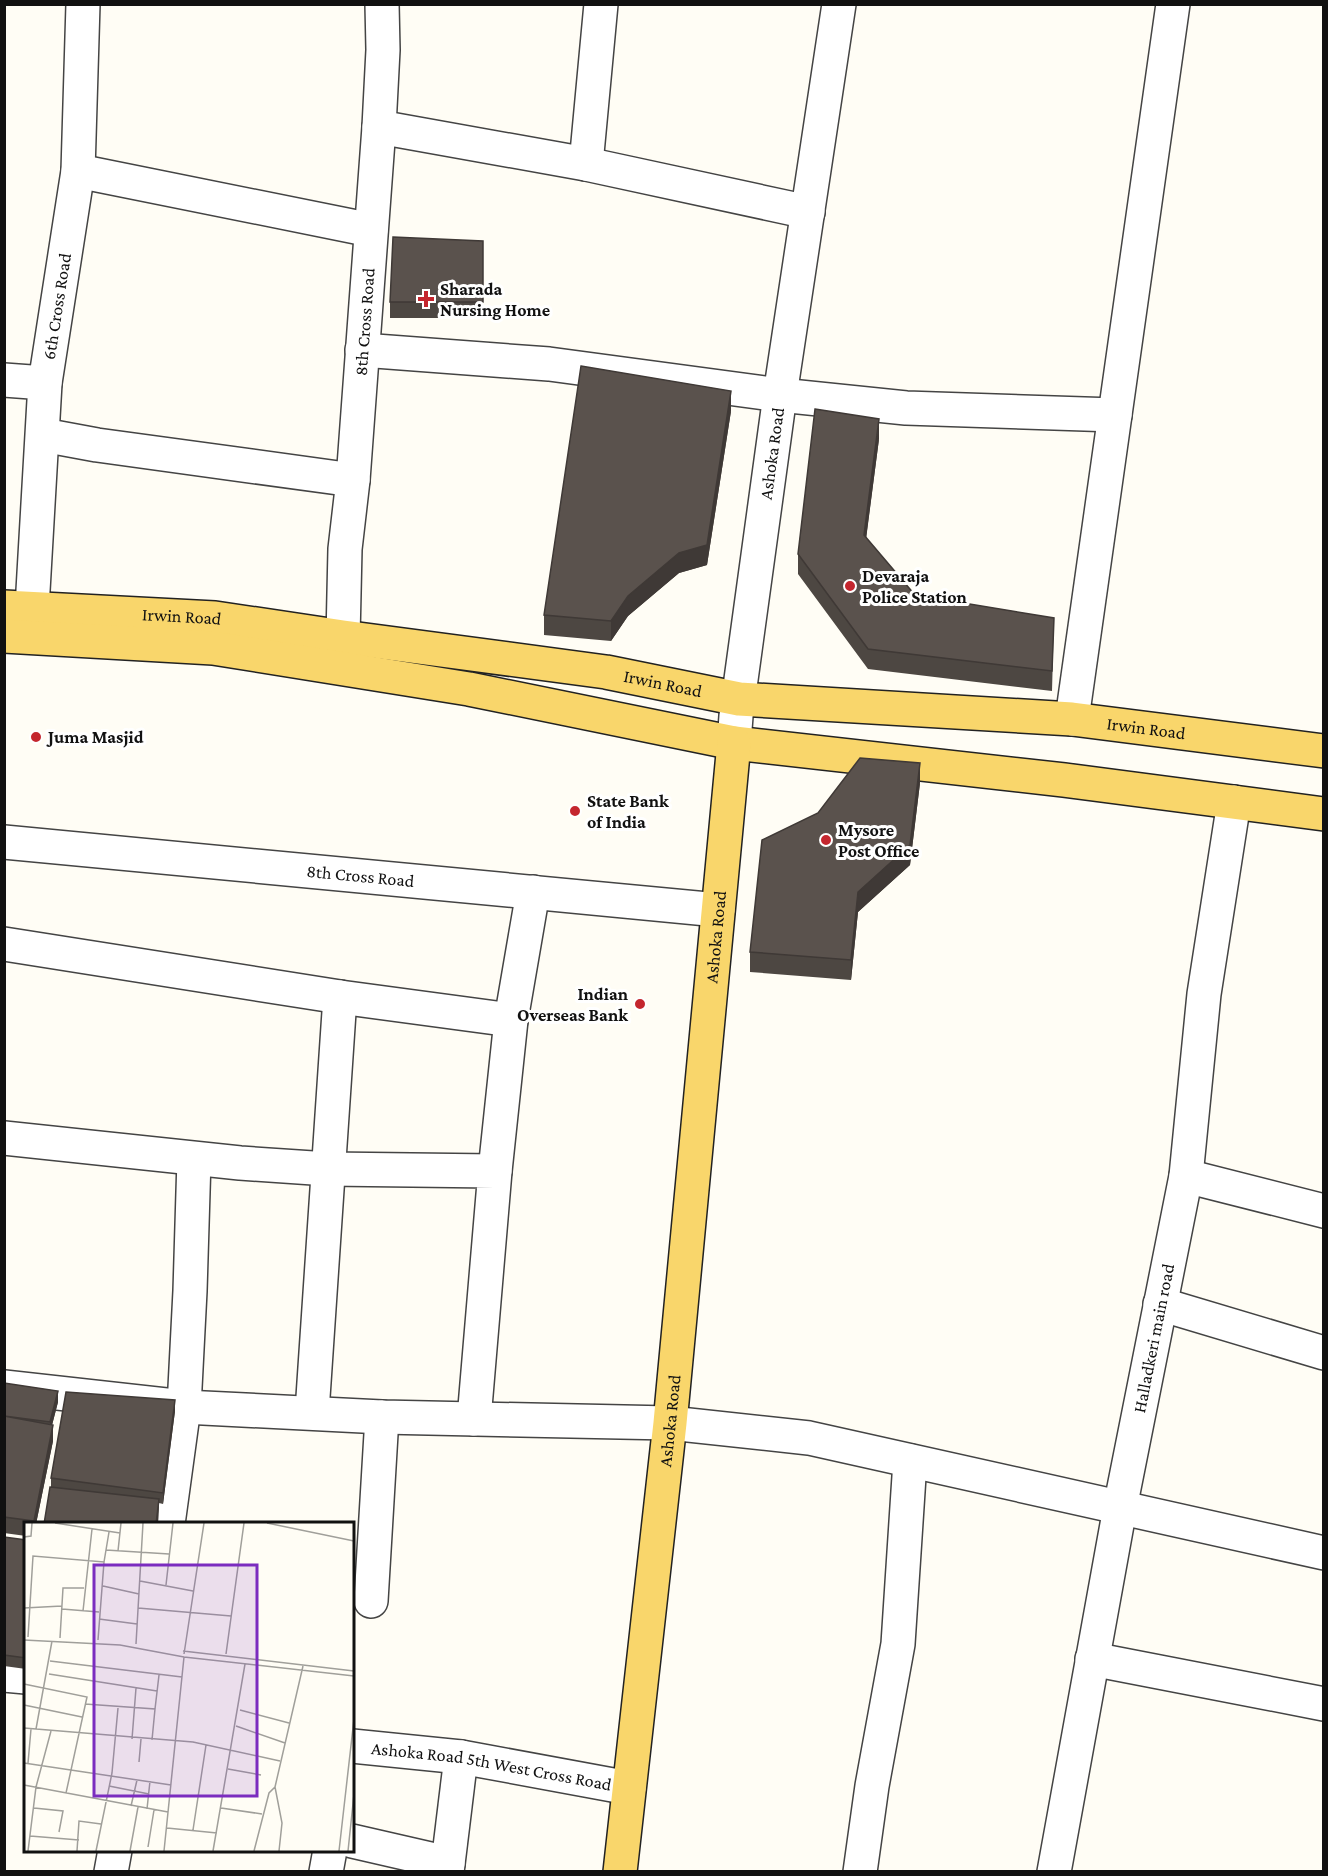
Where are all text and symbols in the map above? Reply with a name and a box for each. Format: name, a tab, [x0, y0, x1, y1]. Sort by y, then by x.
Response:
street label: 6th Cross Road	[39, 251, 75, 361]
street label: 8th Cross Road	[351, 267, 379, 377]
place label: Sharada Nursing Home	[440, 279, 550, 320]
marker: Sharada Nursing Home	[417, 290, 435, 308]
street label: Ashoka Road	[756, 406, 788, 501]
place label: Devaraja Police Station	[862, 566, 968, 607]
marker: Devaraja Police Station	[843, 579, 857, 593]
street label: Irwin Road	[142, 604, 223, 629]
street label: Irwin Road	[622, 666, 704, 701]
street label: Irwin Road	[1105, 713, 1187, 743]
place label: Juma Masjid	[46, 727, 144, 748]
marker: Juma Masjid	[29, 730, 43, 744]
place label: State Bank of India	[587, 791, 669, 832]
marker: State Bank of India	[568, 804, 582, 818]
place label: Mysore Post Office	[838, 820, 919, 861]
marker: Mysore Post Office	[819, 833, 833, 847]
street label: 8th Cross Road	[306, 861, 416, 891]
street label: Ashoka Road	[701, 889, 730, 984]
place label: Indian Overseas Bank	[517, 984, 629, 1025]
marker: Indian Overseas Bank	[633, 997, 647, 1011]
street label: Halladkeri main road	[1129, 1261, 1178, 1415]
street label: Ashoka Road	[655, 1373, 685, 1468]
inset map	[24, 1522, 354, 1852]
street label: Ashoka Road 5th West Cross Road	[370, 1738, 614, 1795]

